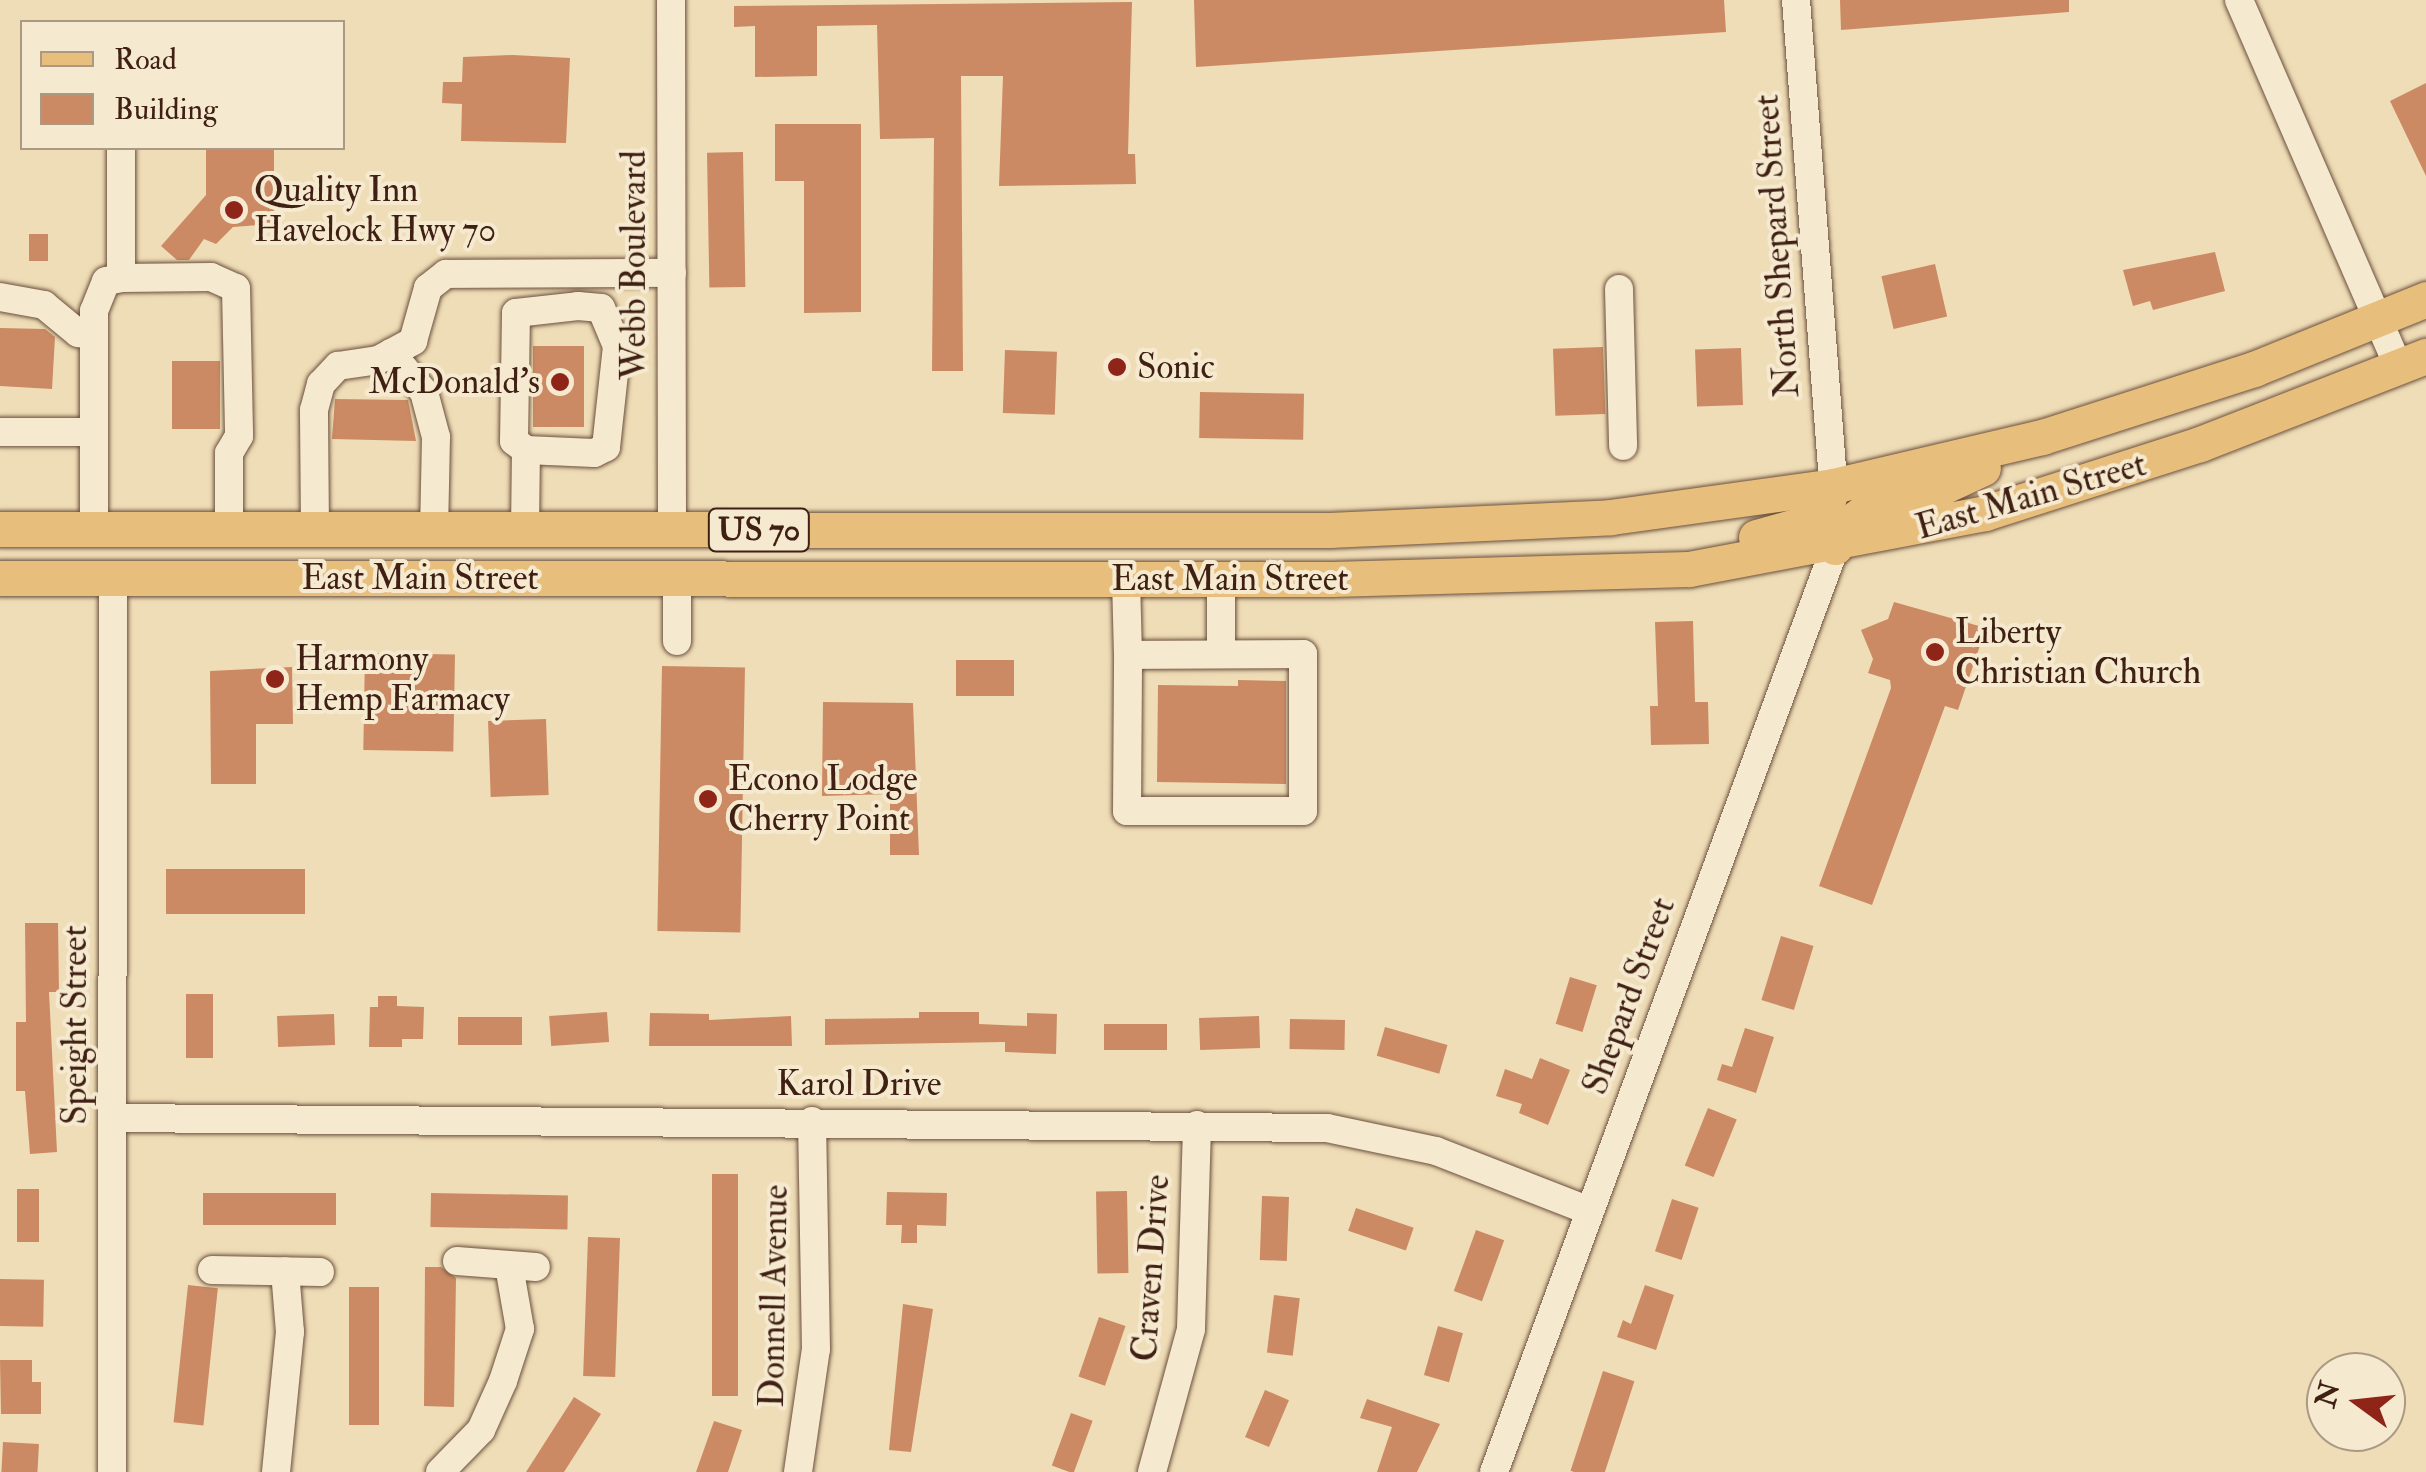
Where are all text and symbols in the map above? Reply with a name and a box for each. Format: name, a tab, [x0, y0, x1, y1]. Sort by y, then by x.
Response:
legend	[20, 20, 345, 150]
text: Road	[114, 41, 177, 78]
text: Building	[114, 91, 218, 128]
street label: North Shepard Street	[1745, 93, 1809, 399]
street label: Webb Boulevard	[613, 150, 655, 380]
place label: Quality Inn Havelock Hwy 70	[254, 169, 496, 251]
marker: Quality Inn Havelock Hwy 70	[223, 199, 245, 221]
place label: Sonic	[1137, 346, 1215, 388]
marker: Sonic	[1106, 356, 1128, 378]
place label: McDonald's	[369, 361, 540, 403]
marker: McDonald's	[549, 371, 571, 393]
street label: East Main Street	[1911, 443, 2151, 549]
road number: US 70	[706, 503, 812, 557]
street label: East Main Street	[301, 557, 539, 599]
street label: East Main Street	[1111, 558, 1349, 600]
place label: Liberty Christian Church	[1955, 611, 2201, 693]
place label: Harmony Hemp Farmacy	[295, 638, 510, 720]
marker: Liberty Christian Church	[1924, 641, 1946, 663]
marker: Harmony Hemp Farmacy	[264, 668, 286, 690]
place label: Econo Lodge Cherry Point	[728, 758, 918, 840]
marker: Econo Lodge Cherry Point	[697, 788, 719, 810]
street label: Shepard Street	[1574, 892, 1684, 1100]
street label: Speight Street	[54, 925, 96, 1125]
street label: Karol Drive	[777, 1063, 941, 1105]
street label: Craven Drive	[1124, 1173, 1178, 1363]
street label: Donnell Avenue	[751, 1184, 797, 1408]
north arrow	[2306, 1352, 2406, 1452]
text: N	[2308, 1378, 2349, 1411]

